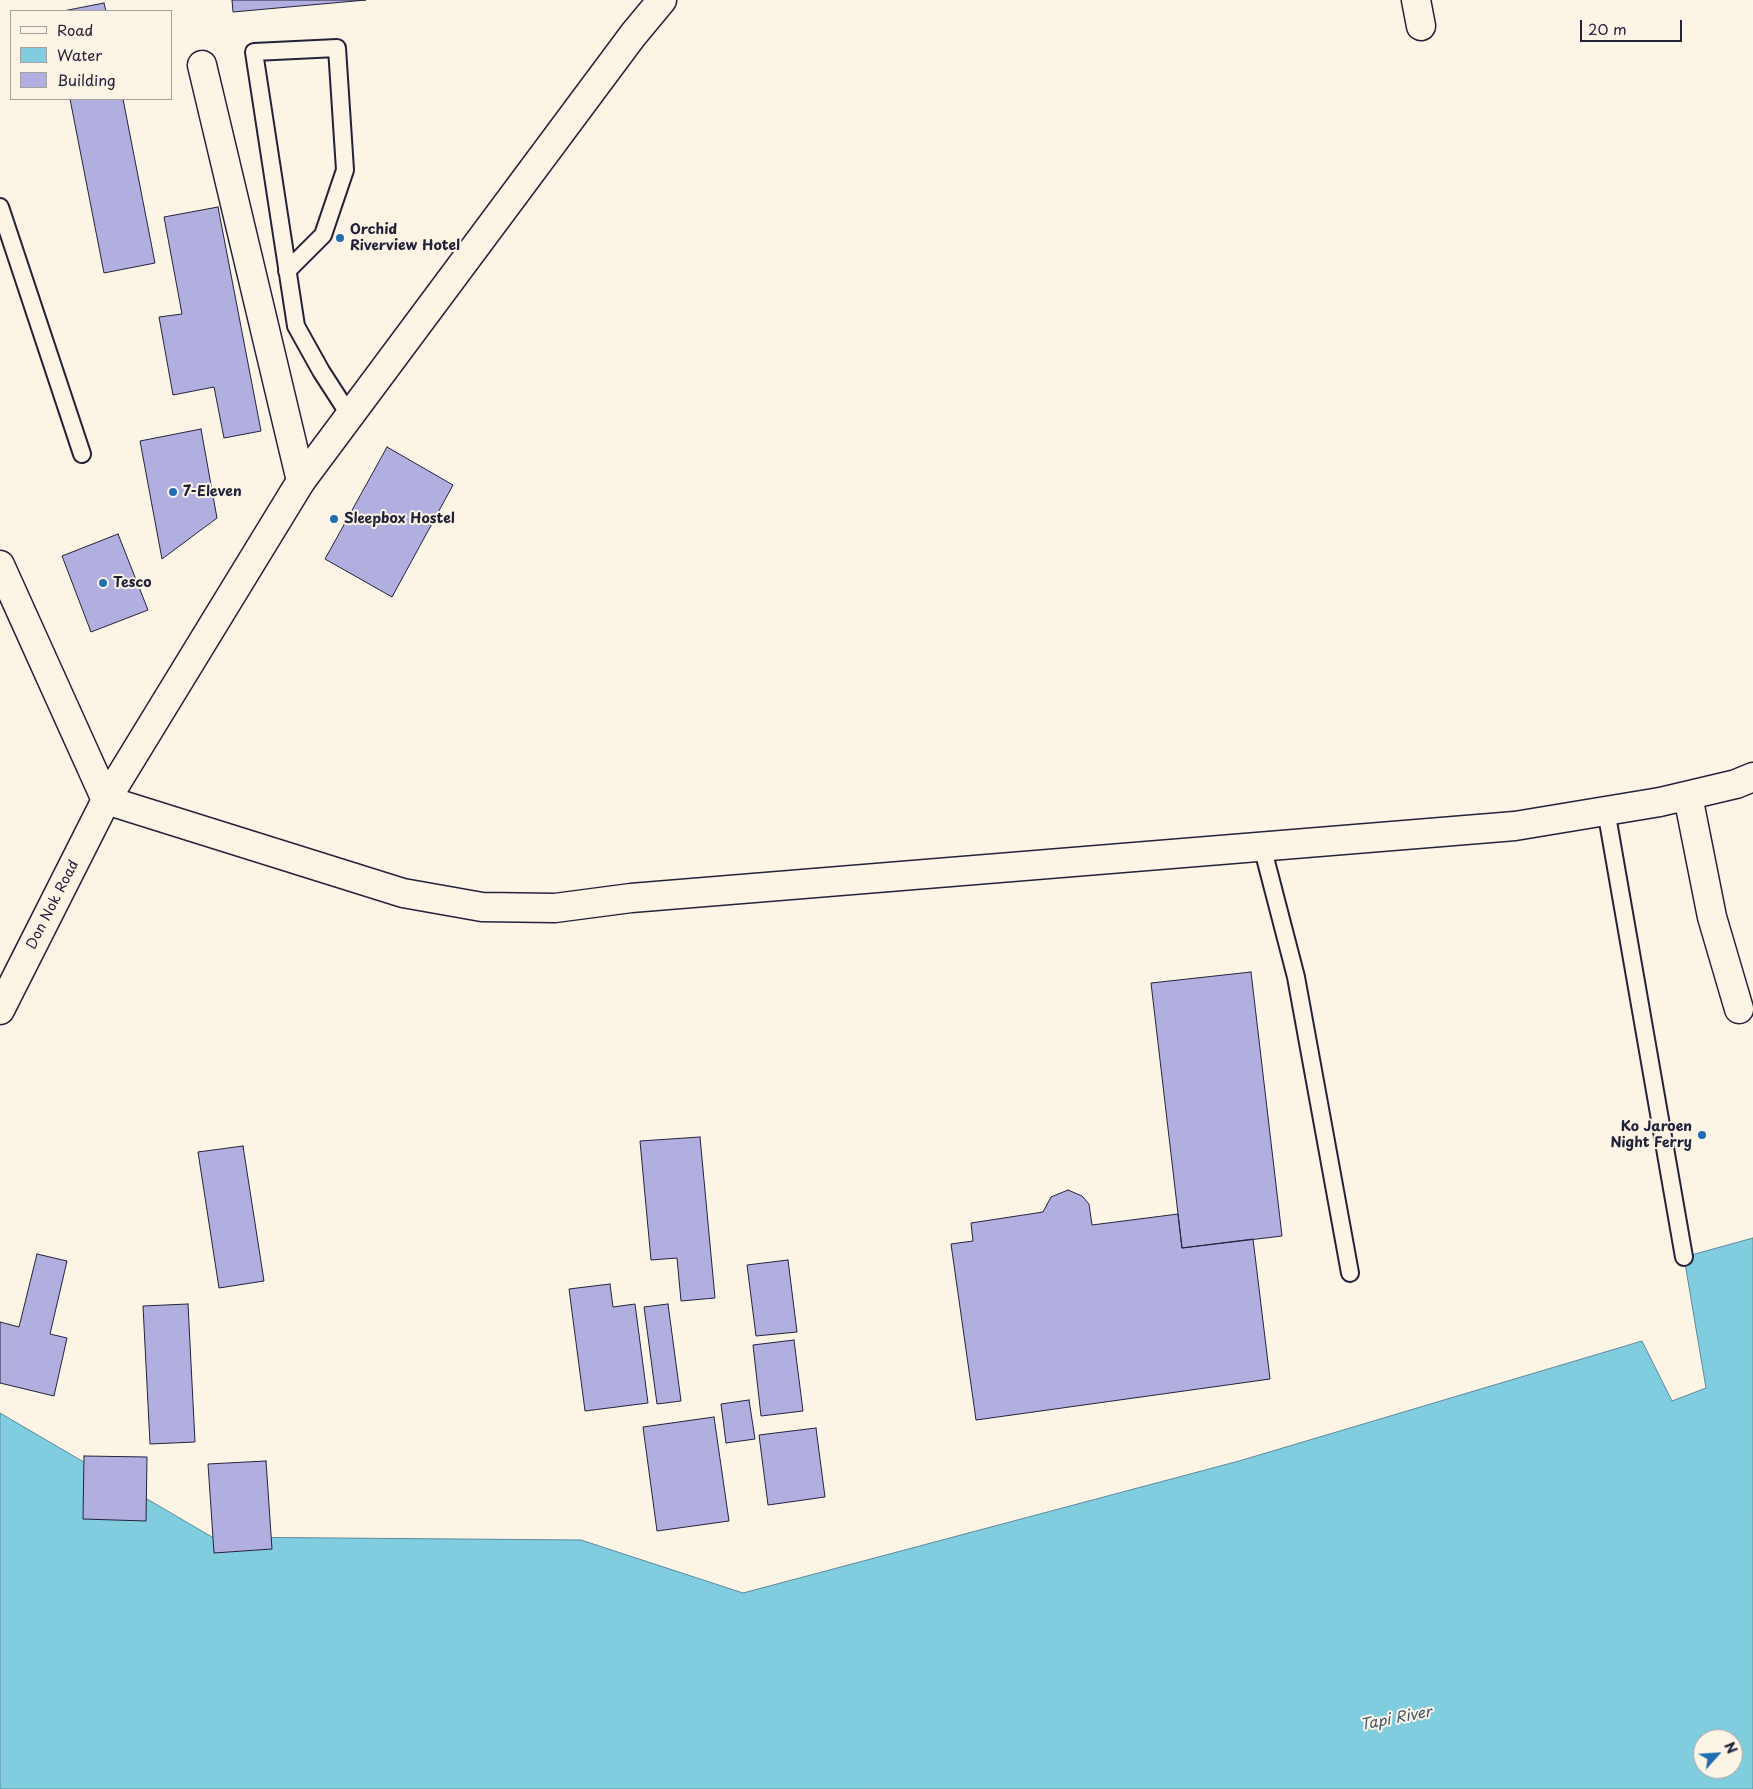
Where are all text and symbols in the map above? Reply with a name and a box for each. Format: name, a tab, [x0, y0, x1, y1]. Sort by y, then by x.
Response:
legend	[10, 10, 172, 100]
scale bar	[1583, 10, 1686, 42]
text: 20 m	[1588, 17, 1627, 40]
text: Road	[57, 18, 93, 41]
text: Water	[57, 43, 102, 66]
text: Building	[57, 68, 116, 91]
place label: Orchid Riverview Hotel	[350, 222, 460, 254]
marker: Orchid Riverview Hotel	[334, 232, 346, 244]
place label: 7-Eleven	[183, 484, 242, 500]
marker: 7-Eleven	[167, 486, 179, 498]
place label: Sleepbox Hostel	[344, 511, 455, 527]
marker: Sleepbox Hostel	[328, 513, 340, 525]
place label: Tesco	[113, 575, 151, 591]
marker: Tesco	[97, 577, 109, 589]
street label: Don Nok Road	[23, 858, 83, 952]
place label: Ko Jaroen Night Ferry	[1611, 1119, 1692, 1152]
marker: Ko Jaroen Night Ferry	[1696, 1129, 1708, 1141]
water label: Tapi River	[1359, 1703, 1433, 1735]
north arrow	[1693, 1729, 1743, 1779]
text: N	[1719, 1738, 1743, 1757]

